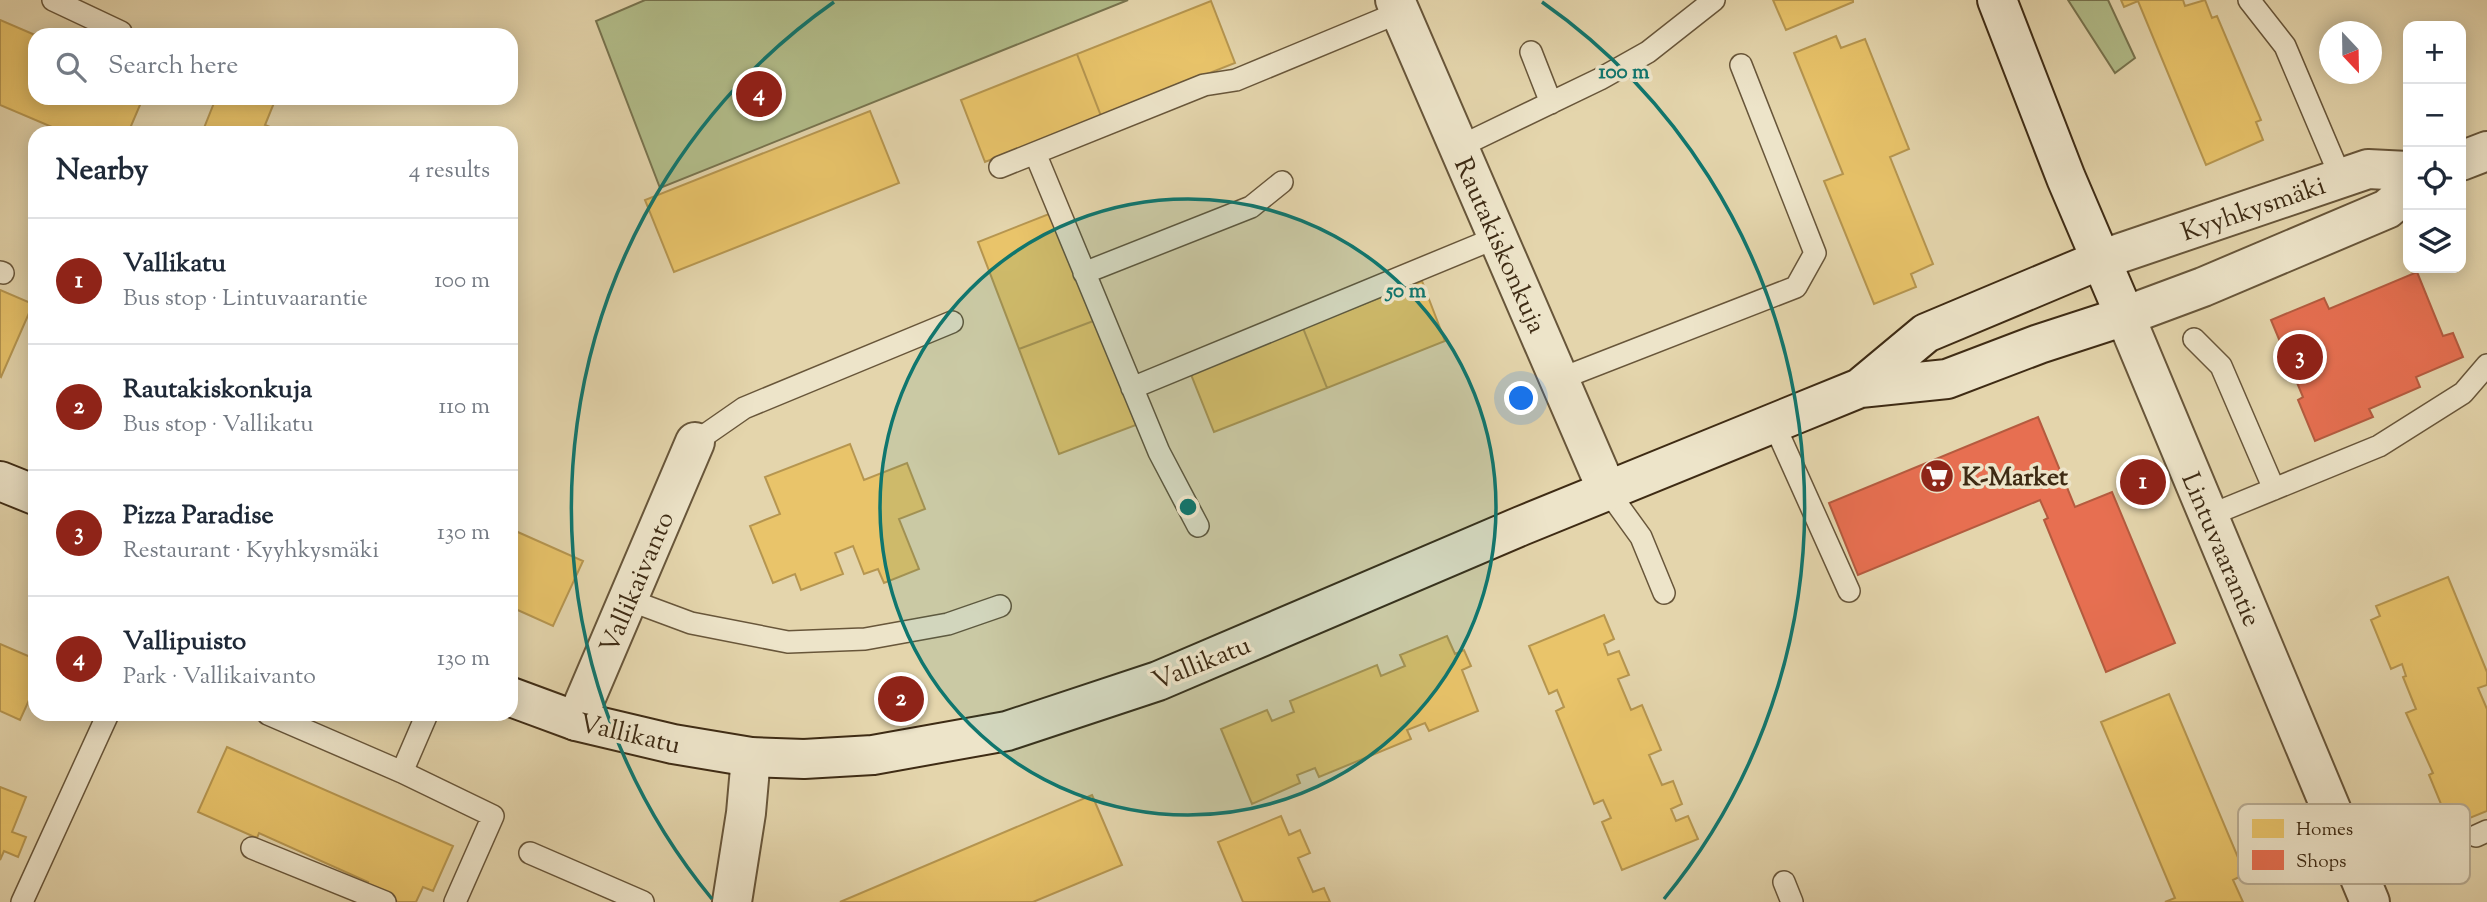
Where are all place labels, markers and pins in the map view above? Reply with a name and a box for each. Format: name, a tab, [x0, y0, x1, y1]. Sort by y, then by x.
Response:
pin: 4	[736, 68, 782, 120]
pin: 3	[2277, 331, 2323, 383]
pin: 1	[2120, 456, 2166, 508]
supermarket icon: K-Market	[1918, 457, 1956, 495]
place label: K-Market	[1962, 460, 2068, 497]
centre of rings	[1176, 495, 1200, 519]
pin: 2	[878, 673, 924, 725]

